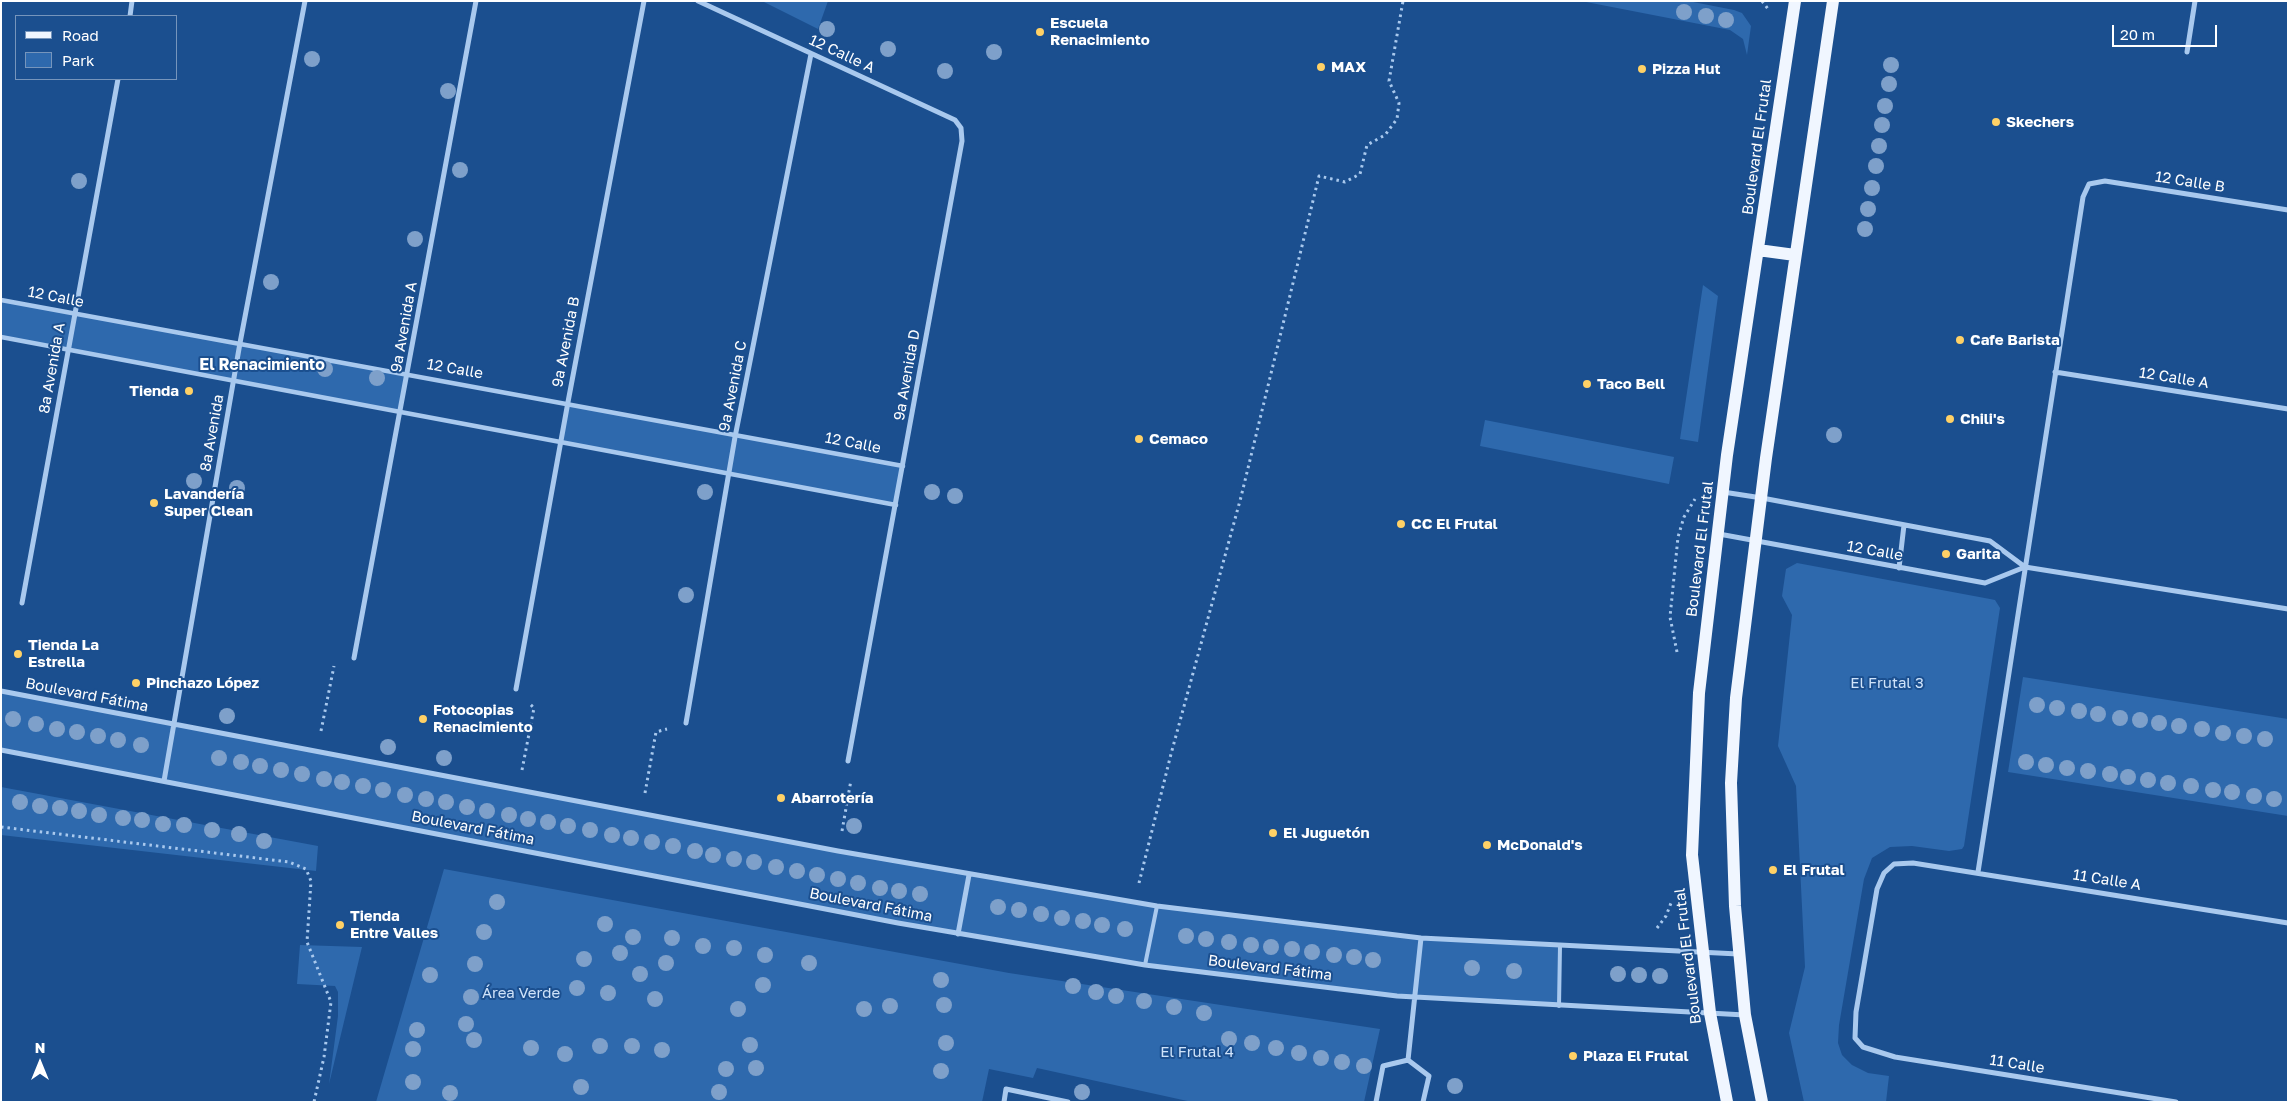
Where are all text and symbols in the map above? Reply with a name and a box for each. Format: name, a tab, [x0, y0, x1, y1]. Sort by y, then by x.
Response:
place label: Escuela Renacimiento	[1050, 14, 1150, 49]
legend	[15, 15, 178, 80]
scale bar	[2114, 15, 2219, 47]
text: 20 m	[2120, 25, 2155, 43]
text: Road	[62, 26, 99, 44]
marker: Escuela Renacimiento	[1034, 26, 1046, 38]
street label: 12 Calle A	[806, 31, 878, 77]
text: Park	[62, 51, 94, 69]
place label: MAX	[1331, 58, 1366, 76]
place label: Pizza Hut	[1652, 60, 1720, 78]
marker: MAX	[1315, 61, 1327, 73]
marker: Pizza Hut	[1636, 63, 1648, 75]
street label: Boulevard El Frutal	[1739, 78, 1775, 216]
place label: Skechers	[2006, 113, 2074, 131]
marker: Skechers	[1990, 116, 2002, 128]
street label: 12 Calle B	[2154, 168, 2226, 196]
street label: 9a Avenida A	[387, 280, 421, 374]
street label: 12 Calle	[27, 283, 85, 311]
street label: 9a Avenida B	[548, 295, 584, 389]
street label: 8a Avenida A	[35, 321, 69, 415]
street label: 9a Avenida D	[890, 328, 924, 422]
place label: Cafe Barista	[1970, 331, 2060, 349]
marker: Cafe Barista	[1954, 334, 1966, 346]
street label: 9a Avenida C	[715, 339, 751, 433]
district label: El Renacimiento	[199, 355, 325, 375]
street label: 12 Calle	[426, 355, 484, 383]
street label: 12 Calle A	[2138, 364, 2210, 392]
place label: Taco Bell	[1597, 375, 1665, 393]
marker: Taco Bell	[1581, 378, 1593, 390]
place label: Tienda	[129, 382, 179, 400]
marker: Tienda	[183, 385, 195, 397]
street label: 8a Avenida	[196, 393, 228, 473]
place label: Chili's	[1960, 410, 2005, 428]
marker: Chili's	[1944, 413, 1956, 425]
street label: 12 Calle	[824, 429, 882, 457]
place label: Cemaco	[1149, 430, 1208, 448]
marker: Cemaco	[1133, 433, 1145, 445]
street label: Boulevard El Frutal	[1683, 480, 1717, 618]
place label: Lavandería Super Clean	[164, 485, 253, 520]
marker: Lavandería Super Clean	[148, 497, 160, 509]
place label: CC El Frutal	[1411, 515, 1498, 533]
marker: CC El Frutal	[1395, 518, 1407, 530]
street label: 12 Calle	[1846, 537, 1904, 565]
place label: Garita	[1956, 545, 2000, 563]
marker: Garita	[1940, 548, 1952, 560]
place label: Tienda La Estrella	[28, 636, 99, 671]
marker: Tienda La Estrella	[12, 648, 24, 660]
street label: Boulevard Fátima	[24, 674, 150, 716]
place label: Pinchazo López	[146, 674, 259, 692]
park label: El Frutal 3	[1850, 674, 1924, 692]
marker: Pinchazo López	[130, 677, 142, 689]
place label: Fotocopias Renacimiento	[433, 701, 533, 736]
marker: Fotocopias Renacimiento	[417, 713, 429, 725]
place label: Abarrotería	[791, 789, 873, 807]
marker: Abarrotería	[775, 792, 787, 804]
street label: Boulevard Fátima	[410, 807, 536, 849]
place label: El Juguetón	[1283, 824, 1370, 842]
marker: El Juguetón	[1267, 827, 1279, 839]
place label: McDonald's	[1497, 836, 1583, 854]
marker: McDonald's	[1481, 839, 1493, 851]
place label: El Frutal	[1783, 861, 1845, 879]
marker: El Frutal	[1767, 864, 1779, 876]
street label: 11 Calle A	[2072, 866, 2142, 894]
street label: Boulevard Fátima	[808, 884, 934, 926]
street label: Boulevard El Frutal	[1671, 887, 1705, 1025]
place label: Tienda Entre Valles	[350, 907, 438, 942]
marker: Tienda Entre Valles	[334, 919, 346, 931]
street label: Boulevard Fátima	[1207, 951, 1333, 985]
park label: Área Verde	[482, 984, 560, 1002]
north arrow	[15, 1038, 65, 1088]
text: N	[35, 1039, 45, 1056]
park label: El Frutal 4	[1160, 1043, 1234, 1061]
place label: Plaza El Frutal	[1583, 1047, 1688, 1065]
marker: Plaza El Frutal	[1567, 1050, 1579, 1062]
street label: 11 Calle	[1988, 1051, 2046, 1077]

